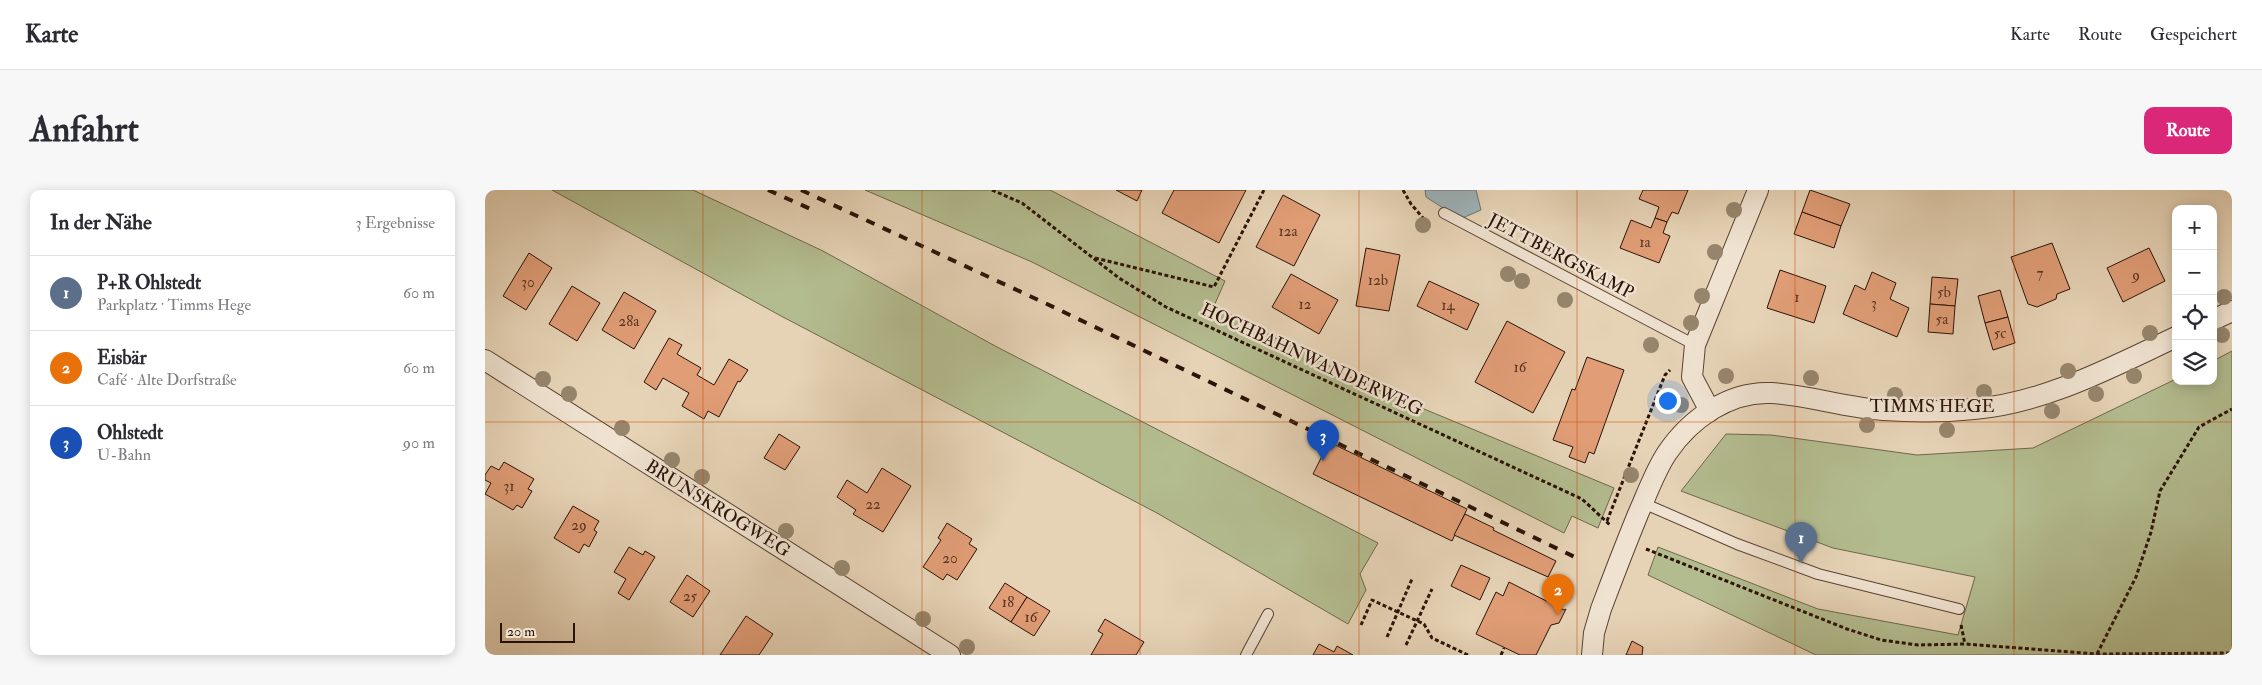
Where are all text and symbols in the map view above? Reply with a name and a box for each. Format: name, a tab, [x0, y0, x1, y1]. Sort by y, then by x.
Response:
text: Karte	[25, 19, 78, 50]
text: Karte	[2010, 23, 2050, 46]
text: Route	[2078, 23, 2122, 46]
text: Gespeichert	[2150, 23, 2237, 46]
button: Route	[2144, 107, 2232, 154]
text: Anfahrt	[30, 108, 139, 152]
map controls	[2172, 205, 2217, 385]
button: +	[2172, 205, 2217, 250]
street label: JETTBERGSKAMP	[1483, 208, 1638, 305]
text: In der Nähe	[50, 209, 152, 236]
text: 3 Ergebnisse	[355, 213, 435, 233]
house number: 12a	[1278, 222, 1298, 241]
house number: 1a	[1639, 233, 1652, 252]
button: −	[2172, 250, 2217, 295]
house number: 7	[2037, 264, 2044, 283]
house number: 9	[2131, 266, 2140, 285]
text: P+R Ohlstedt	[97, 271, 201, 295]
house number: 12b	[1368, 271, 1388, 290]
house number: 30	[521, 273, 535, 292]
text: 1	[63, 283, 69, 303]
text: 60 m	[403, 283, 435, 303]
house number: 5b	[1937, 283, 1951, 302]
house number: 1	[1794, 288, 1800, 307]
house number: 3	[1871, 294, 1877, 313]
text: Parkplatz · Timms Hege	[97, 295, 251, 315]
house number: 12	[1299, 295, 1312, 314]
button: locate	[2172, 295, 2217, 340]
house number: 14	[1441, 296, 1456, 315]
street label: HOCHBAHNWANDERWEG	[1197, 298, 1426, 421]
house number: 5a	[1936, 310, 1949, 329]
house number: 28a	[619, 312, 640, 331]
house number: 5c	[1994, 324, 2006, 343]
button: layers	[2172, 340, 2217, 385]
text: Eisbär	[97, 346, 146, 370]
text: 2	[62, 358, 70, 378]
text: 60 m	[403, 358, 435, 378]
house number: 16	[1514, 358, 1528, 377]
text: Café · Alte Dorfstraße	[97, 370, 237, 390]
your location	[1655, 388, 1681, 414]
street label: TIMMS HEGE	[1869, 395, 1995, 418]
pin: 3	[1307, 420, 1339, 461]
text: Ohlstedt	[97, 421, 163, 445]
text: 3	[63, 433, 69, 453]
text: 90 m	[403, 433, 435, 453]
text: U-Bahn	[97, 445, 151, 465]
street label: BRUNSKROGWEG	[641, 455, 794, 562]
house number: 31	[503, 477, 515, 496]
house number: 22	[865, 495, 881, 514]
house number: 29	[571, 516, 587, 535]
pin: 1	[1785, 522, 1817, 563]
house number: 20	[942, 549, 958, 568]
pin: 2	[1542, 574, 1574, 615]
house number: 25	[683, 587, 697, 606]
house number: 18	[1002, 593, 1014, 612]
house number: 16	[1025, 608, 1039, 627]
scale bar	[500, 620, 575, 643]
text: 20 m	[507, 623, 535, 640]

